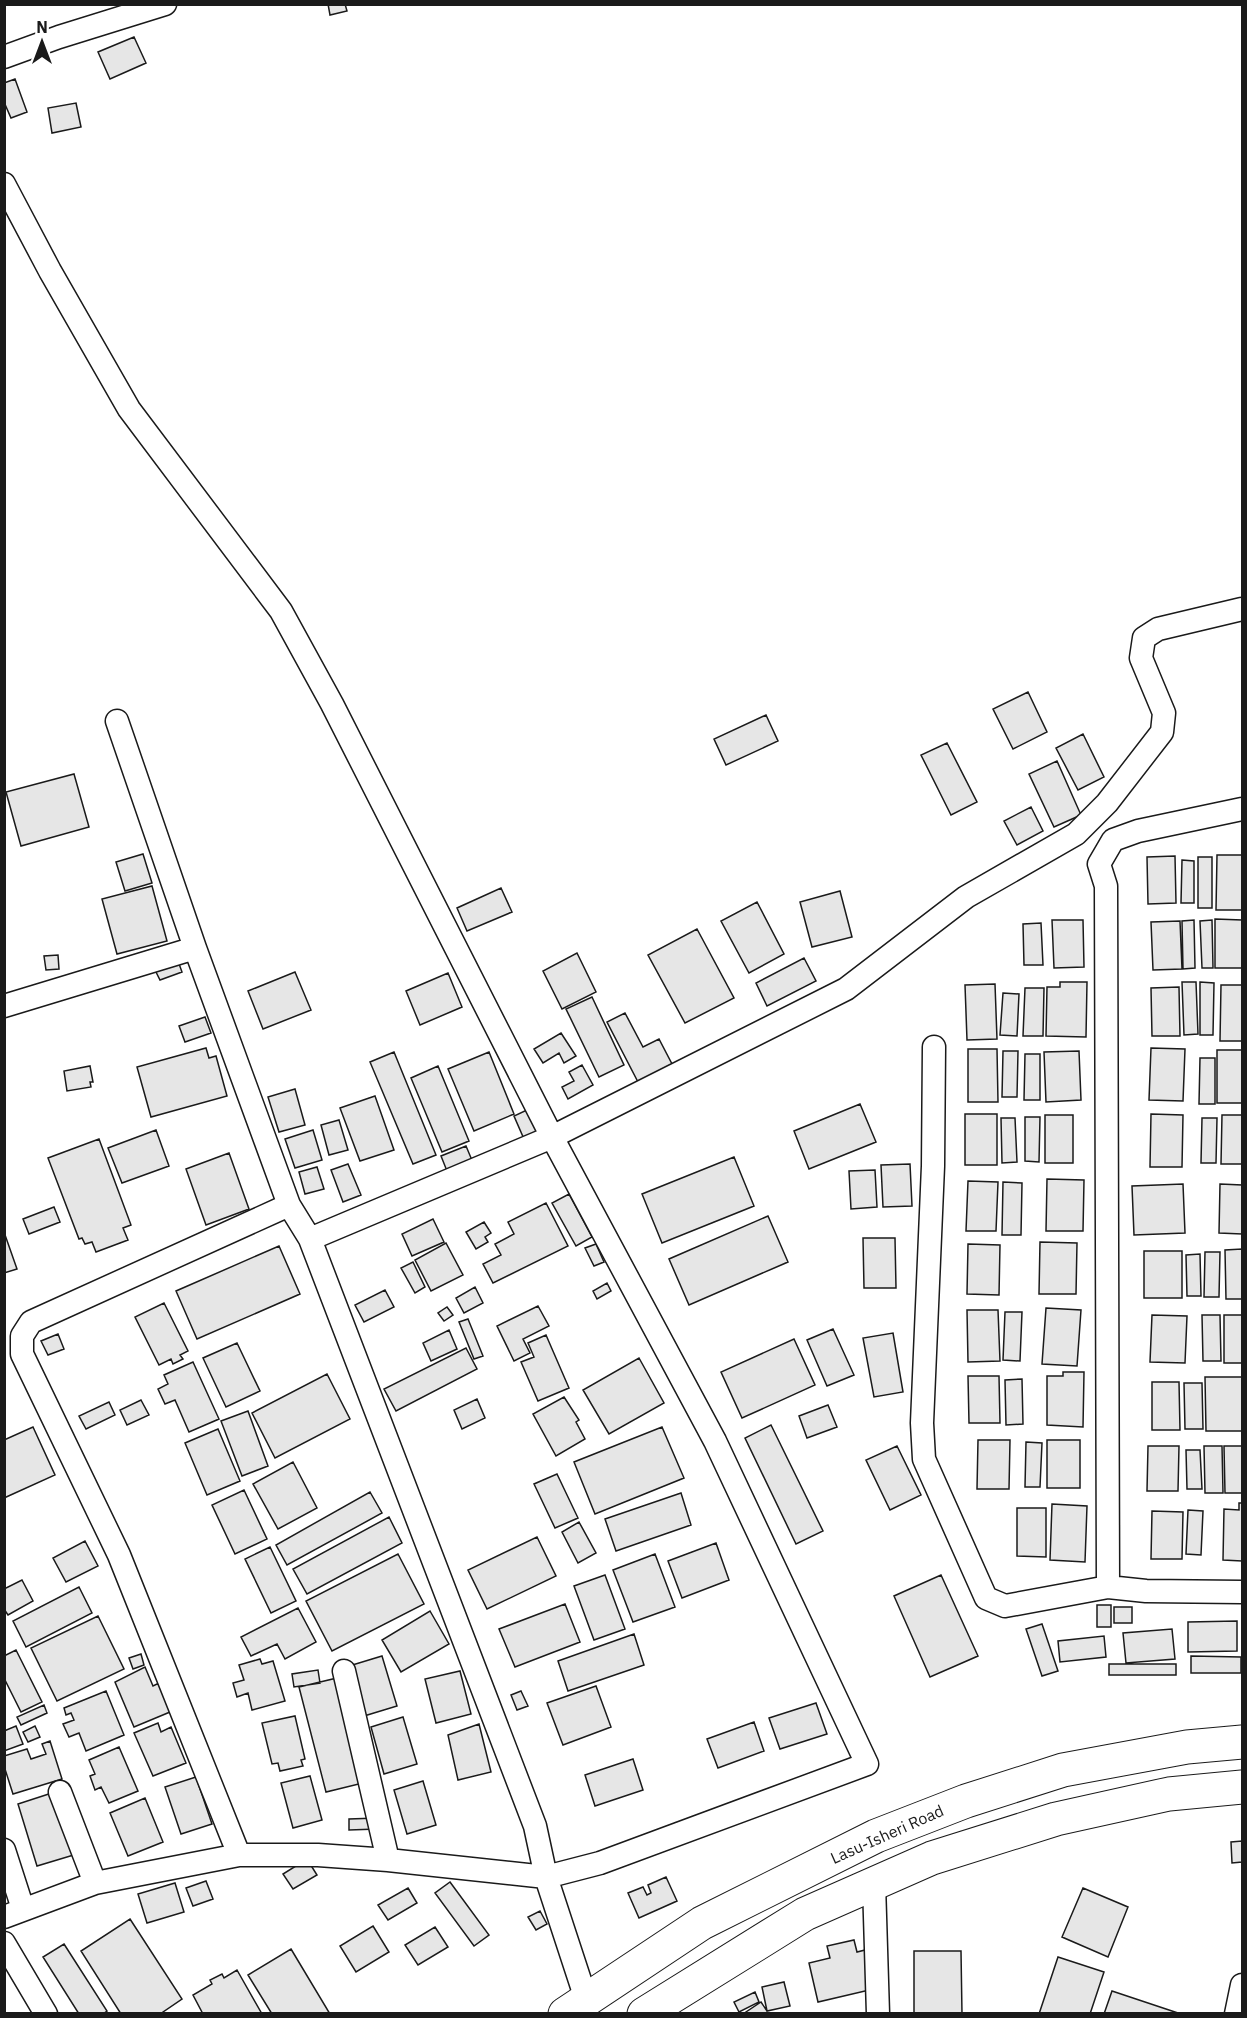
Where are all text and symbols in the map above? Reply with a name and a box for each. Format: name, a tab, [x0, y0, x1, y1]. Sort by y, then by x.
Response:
north arrow	[12, 12, 72, 72]
text: N	[36, 17, 48, 37]
street label: Lasu-Isheri Road	[827, 1800, 947, 1868]

